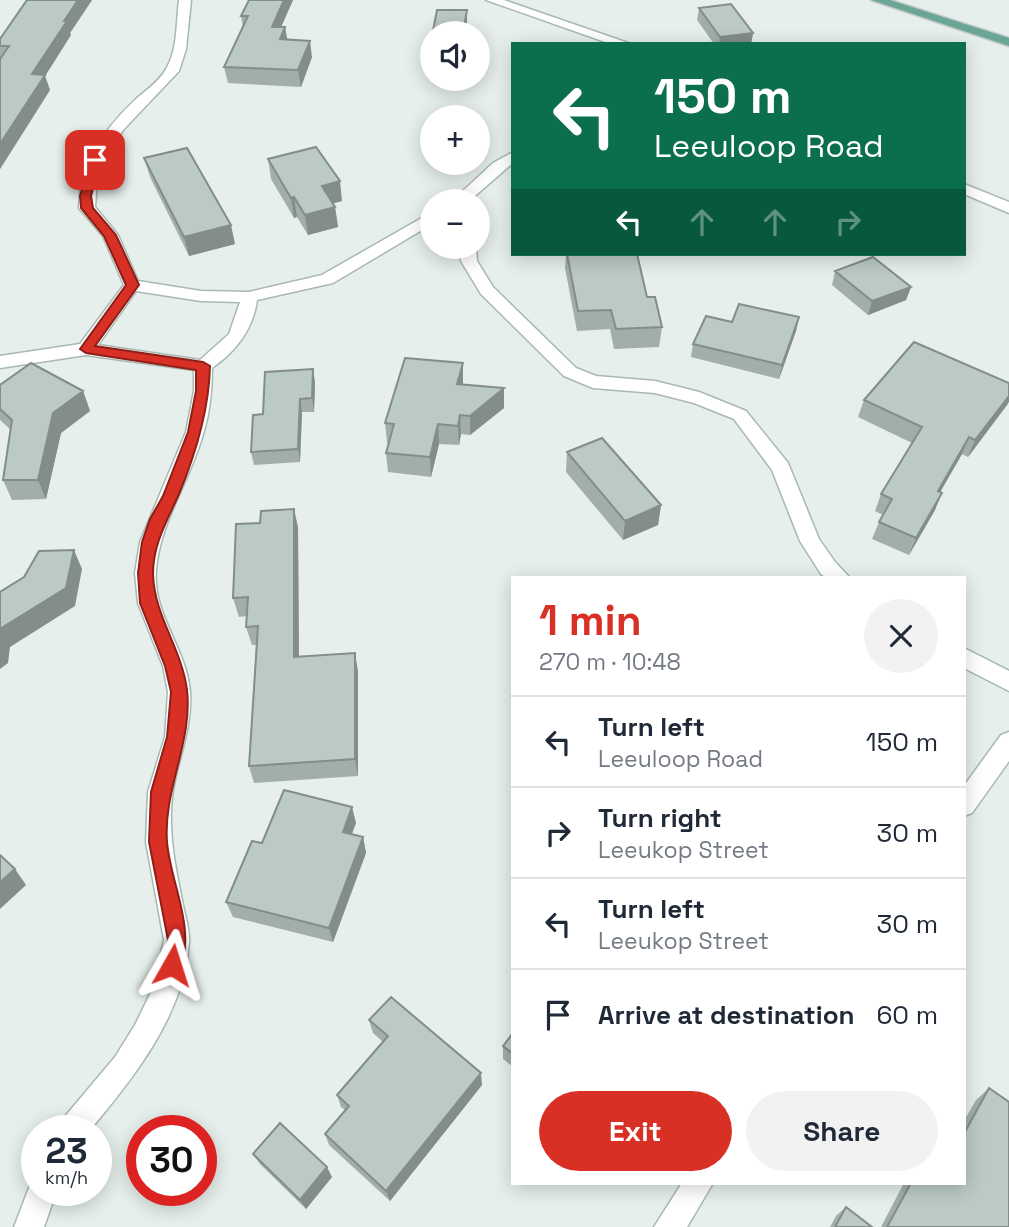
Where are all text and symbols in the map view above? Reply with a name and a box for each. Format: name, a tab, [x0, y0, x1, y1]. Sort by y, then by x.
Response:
map controls	[420, 21, 490, 259]
button: sound	[420, 21, 490, 91]
text: 150 m	[654, 65, 792, 127]
icon: left	[539, 70, 630, 161]
button: +	[420, 105, 490, 175]
text: Leeuloop Road	[654, 126, 884, 166]
pin	[65, 130, 125, 190]
icon: arrive	[76, 141, 114, 179]
button: −	[420, 189, 490, 259]
icon: left	[610, 203, 648, 241]
icon: ahead	[683, 203, 721, 241]
icon: ahead	[756, 203, 794, 241]
icon: right	[829, 203, 867, 241]
text: 1 min	[539, 594, 642, 647]
button: close	[864, 599, 938, 673]
text: 270 m · 10:48	[539, 647, 681, 677]
text: Turn left	[598, 710, 705, 744]
icon: left	[539, 723, 577, 761]
text: 150 m	[866, 725, 938, 759]
text: Leeuloop Road	[598, 744, 763, 774]
text: Turn right	[598, 801, 722, 835]
icon: right	[539, 814, 577, 852]
text: 30 m	[877, 816, 938, 850]
text: Leeukop Street	[598, 835, 769, 865]
text: Turn left	[598, 892, 705, 926]
icon: left	[539, 905, 577, 943]
text: 30 m	[877, 907, 938, 941]
text: Leeukop Street	[598, 926, 769, 956]
position arrow	[135, 928, 209, 1002]
icon: arrive	[539, 996, 577, 1034]
text: Arrive at destination	[598, 998, 855, 1032]
text: 60 m	[876, 998, 938, 1032]
button: Exit	[539, 1091, 732, 1171]
button: Share	[746, 1091, 938, 1171]
speed limit sign: 30	[126, 1115, 217, 1206]
text: 23	[45, 1129, 88, 1173]
text: km/h	[45, 1166, 88, 1189]

